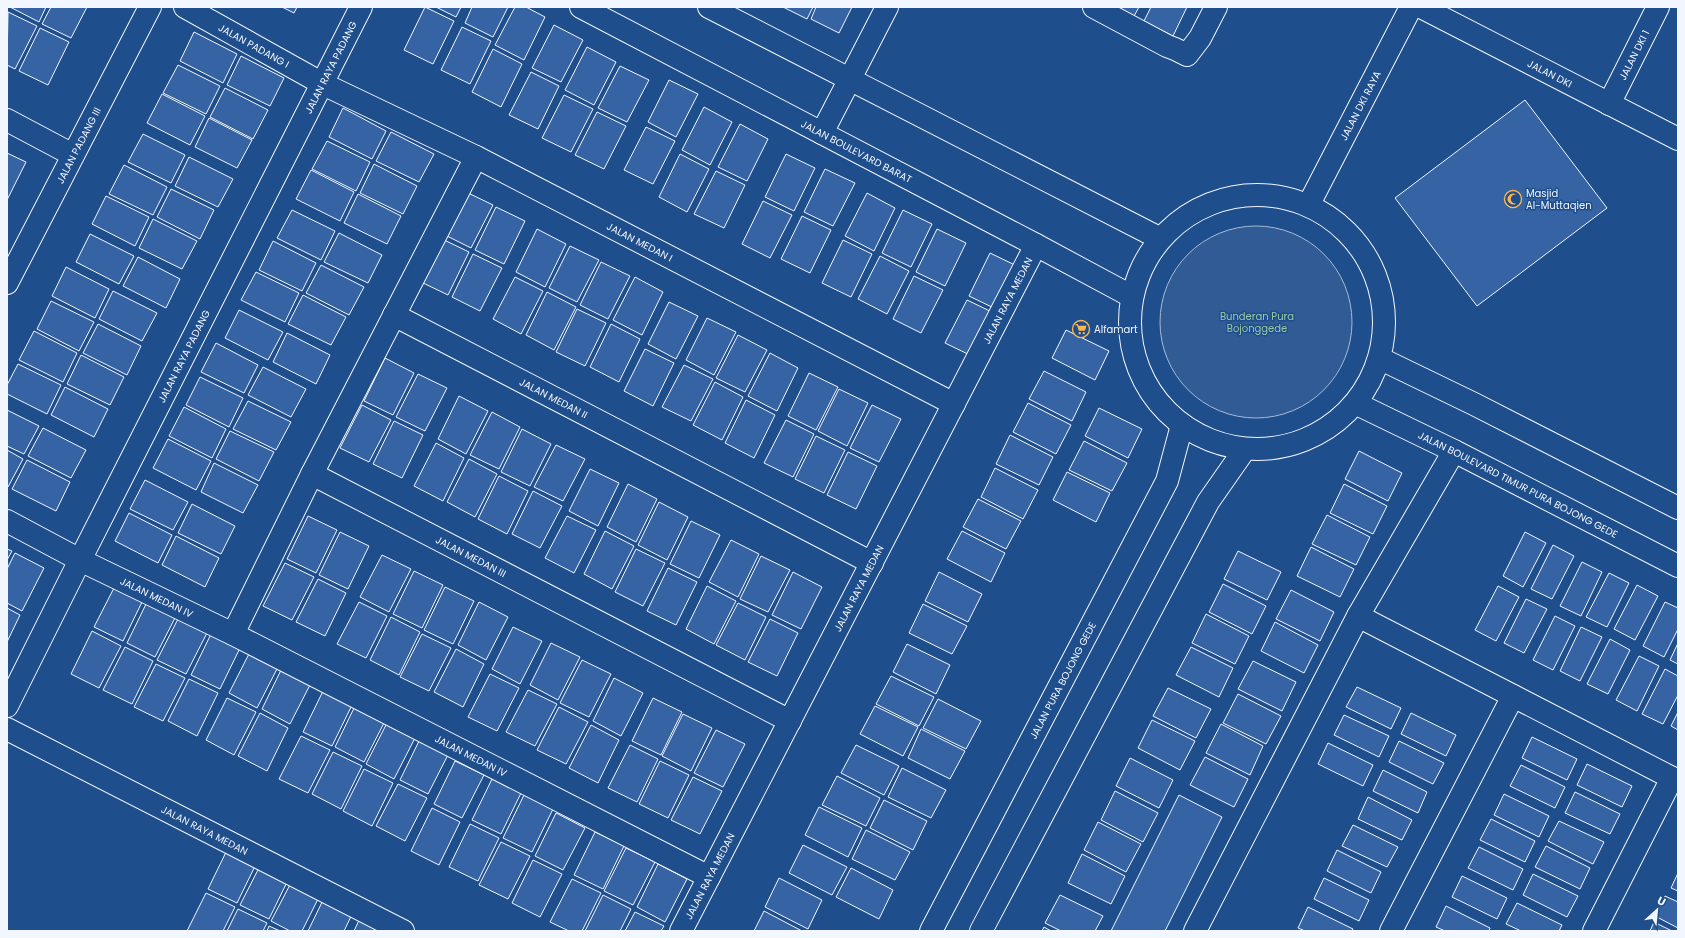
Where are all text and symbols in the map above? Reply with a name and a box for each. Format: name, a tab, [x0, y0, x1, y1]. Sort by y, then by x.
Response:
street label: JALAN RAYA PADANG	[301, 18, 360, 116]
street label: JALAN PADANG I	[216, 20, 292, 71]
street label: JALAN DKI 1	[1615, 27, 1653, 83]
street label: JALAN DKI	[1525, 56, 1575, 91]
street label: JALAN DKI RAYA	[1336, 68, 1384, 143]
street label: JALAN PADANG III	[52, 105, 104, 186]
street label: JALAN BOULEVARD BARAT	[798, 116, 915, 187]
place label: Masjid Al-Muttaqien	[1526, 186, 1592, 213]
mosque icon: Masjid Al-Muttaqien	[1503, 189, 1523, 209]
street label: JALAN MEDAN I	[604, 218, 676, 265]
street label: JALAN RAYA MEDAN	[979, 255, 1036, 346]
street label: JALAN RAYA PADANG	[154, 307, 214, 405]
park label: Bunderan Pura Bojonggede	[1220, 309, 1294, 336]
supermarket icon: Alfamart	[1071, 319, 1091, 339]
place label: Alfamart	[1094, 322, 1138, 337]
street label: JALAN MEDAN II	[517, 374, 591, 422]
street label: JALAN BOULEVARD TIMUR PURA BOJONG GEDE	[1416, 427, 1621, 541]
street label: JALAN MEDAN III	[433, 532, 509, 581]
street label: JALAN RAYA MEDAN	[830, 542, 887, 634]
street label: JALAN MEDAN IV	[118, 573, 196, 621]
street label: JALAN PURA BOJONG GEDE	[1025, 619, 1099, 742]
street label: JALAN MEDAN IV	[432, 731, 510, 780]
street label: JALAN RAYA MEDAN	[159, 801, 251, 858]
street label: JALAN RAYA MEDAN	[681, 830, 738, 922]
north arrow	[1637, 890, 1677, 930]
text: U	[1654, 892, 1669, 910]

